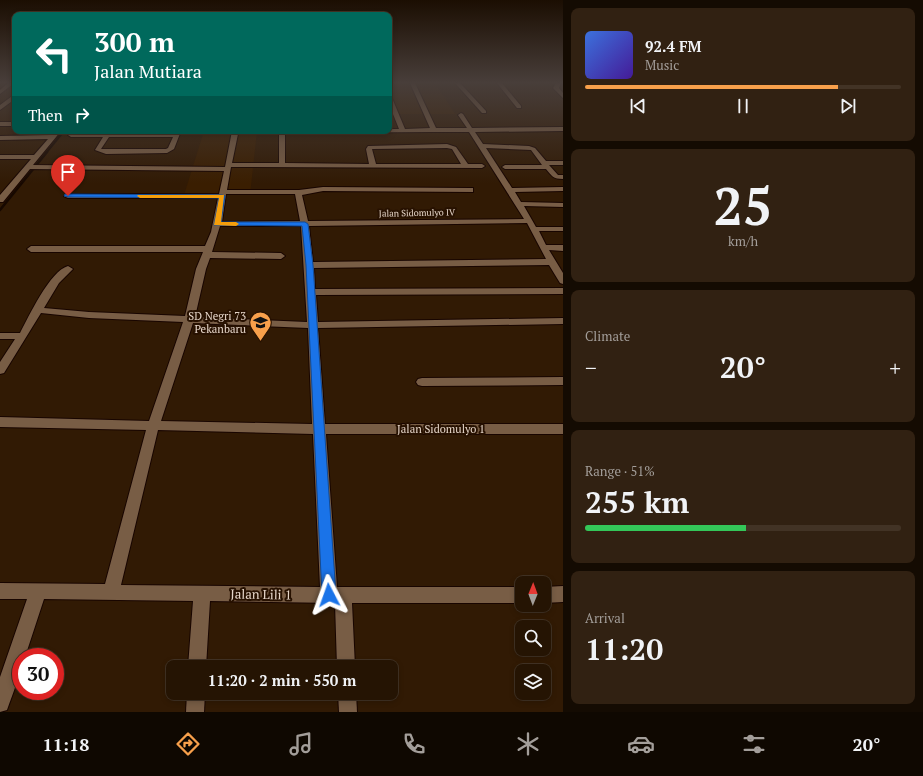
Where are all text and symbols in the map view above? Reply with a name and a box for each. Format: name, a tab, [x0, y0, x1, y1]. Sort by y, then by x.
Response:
text: 300 m	[94, 23, 175, 60]
icon: left	[28, 28, 80, 80]
text: 92.4 FM	[645, 36, 702, 56]
text: Music	[645, 56, 679, 74]
text: Jalan Mutiara	[94, 59, 202, 83]
icon: previous	[627, 95, 649, 117]
icon: pause	[732, 95, 754, 117]
icon: next	[837, 95, 859, 117]
icon: right	[71, 104, 93, 126]
text: Then	[28, 105, 63, 125]
pin	[51, 155, 85, 196]
icon: arrive	[57, 161, 79, 183]
text: 25	[714, 171, 772, 240]
street label: Jalan Sidomulyo IV	[379, 206, 456, 220]
text: km/h	[728, 232, 758, 250]
place label: SD Negri 73 Pekanbaru	[188, 309, 247, 336]
school or university icon: SD Negri 73 Pekanbaru	[248, 309, 274, 342]
text: Climate	[585, 327, 630, 345]
text: 20°	[720, 347, 766, 387]
text: −	[585, 353, 597, 382]
text: +	[889, 353, 901, 382]
street label: Jalan Sidomulyo 1	[397, 422, 485, 436]
text: Range · 51%	[585, 462, 655, 480]
text: 255 km	[585, 482, 689, 522]
position arrow	[308, 574, 350, 616]
north arrow	[515, 576, 551, 612]
map controls	[515, 576, 551, 700]
street label: Jalan Lili 1	[230, 584, 292, 604]
text: Arrival	[585, 609, 625, 627]
button: search	[515, 620, 551, 656]
text: 11:20	[585, 629, 663, 669]
speed limit sign: 30	[12, 648, 64, 700]
button: layers	[515, 664, 551, 700]
text: 11:20 · 2 min · 550 m	[208, 670, 356, 690]
icon: directions	[174, 730, 202, 758]
icon: music	[287, 730, 315, 758]
icon: phone	[400, 730, 428, 758]
icon: climate	[514, 730, 542, 758]
icon: car	[627, 730, 655, 758]
icon: filters	[740, 730, 768, 758]
text: 11:18	[43, 732, 89, 756]
text: 20°	[853, 732, 880, 756]

